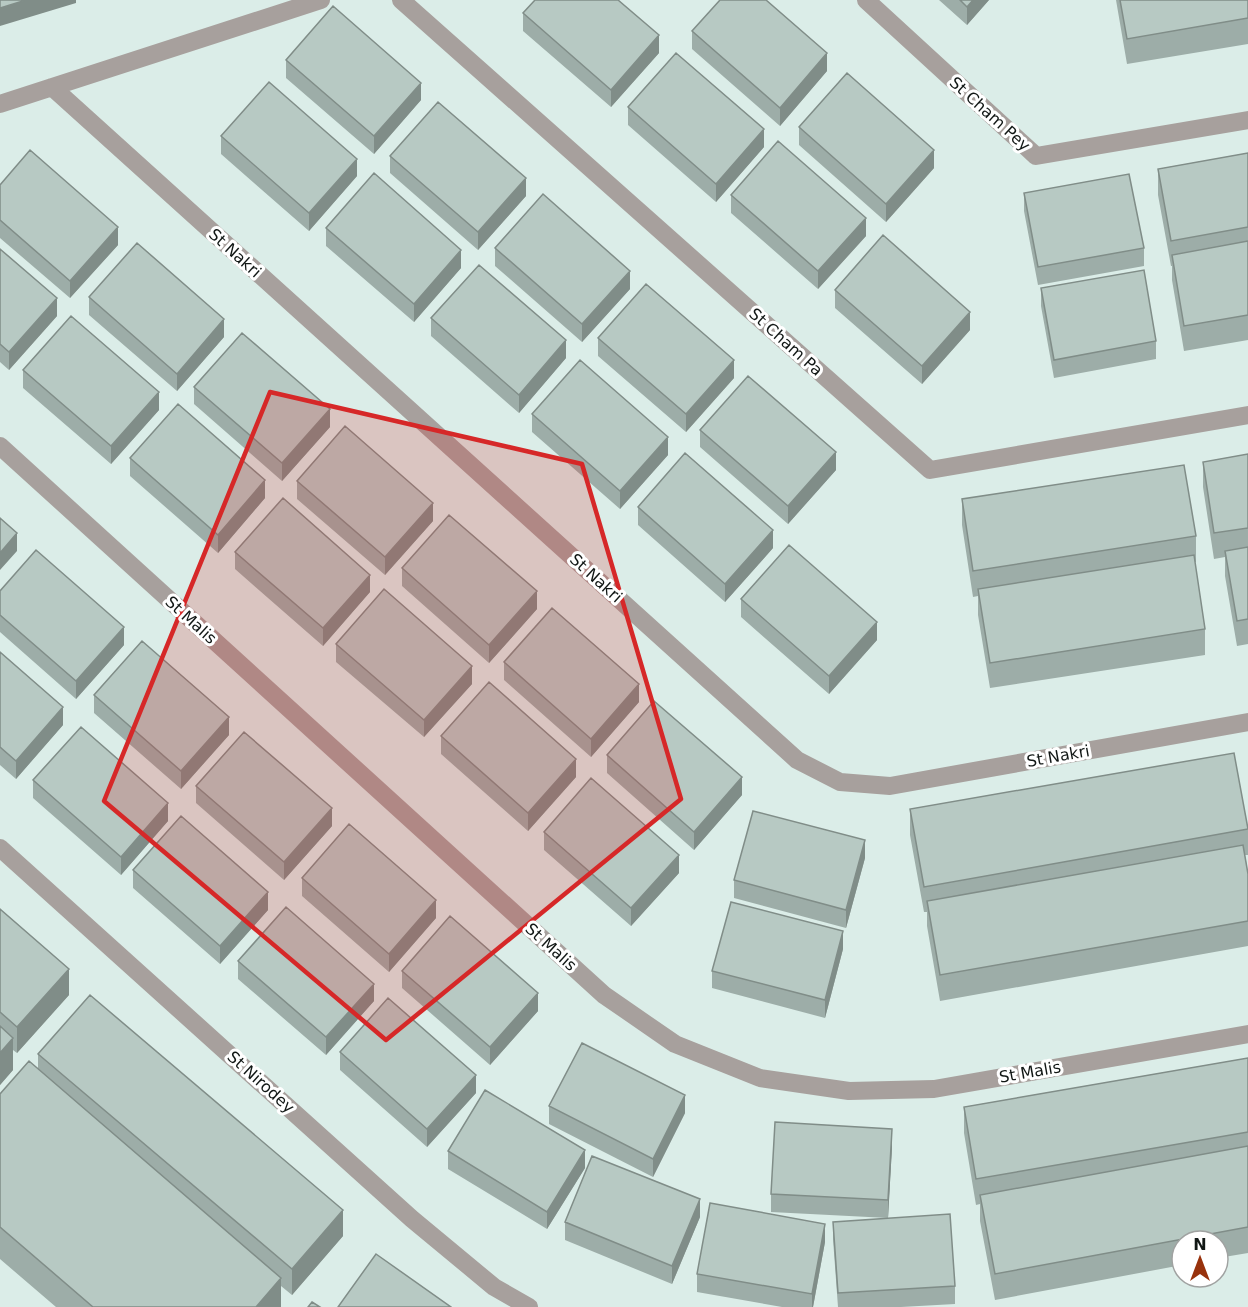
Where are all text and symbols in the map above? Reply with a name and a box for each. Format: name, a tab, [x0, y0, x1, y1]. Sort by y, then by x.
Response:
street label: St Cham Pey	[946, 73, 1034, 155]
street label: St Nakri	[205, 225, 265, 281]
street label: St Cham Pa	[745, 304, 827, 380]
street label: St Nakri	[566, 550, 626, 606]
street label: St Malis	[161, 592, 221, 648]
street label: St Nakri	[1025, 741, 1091, 771]
street label: St Malis	[521, 919, 581, 975]
street label: St Nirodey	[224, 1047, 298, 1117]
street label: St Malis	[998, 1057, 1062, 1087]
north arrow	[1170, 1229, 1230, 1289]
text: N	[1193, 1235, 1207, 1254]

